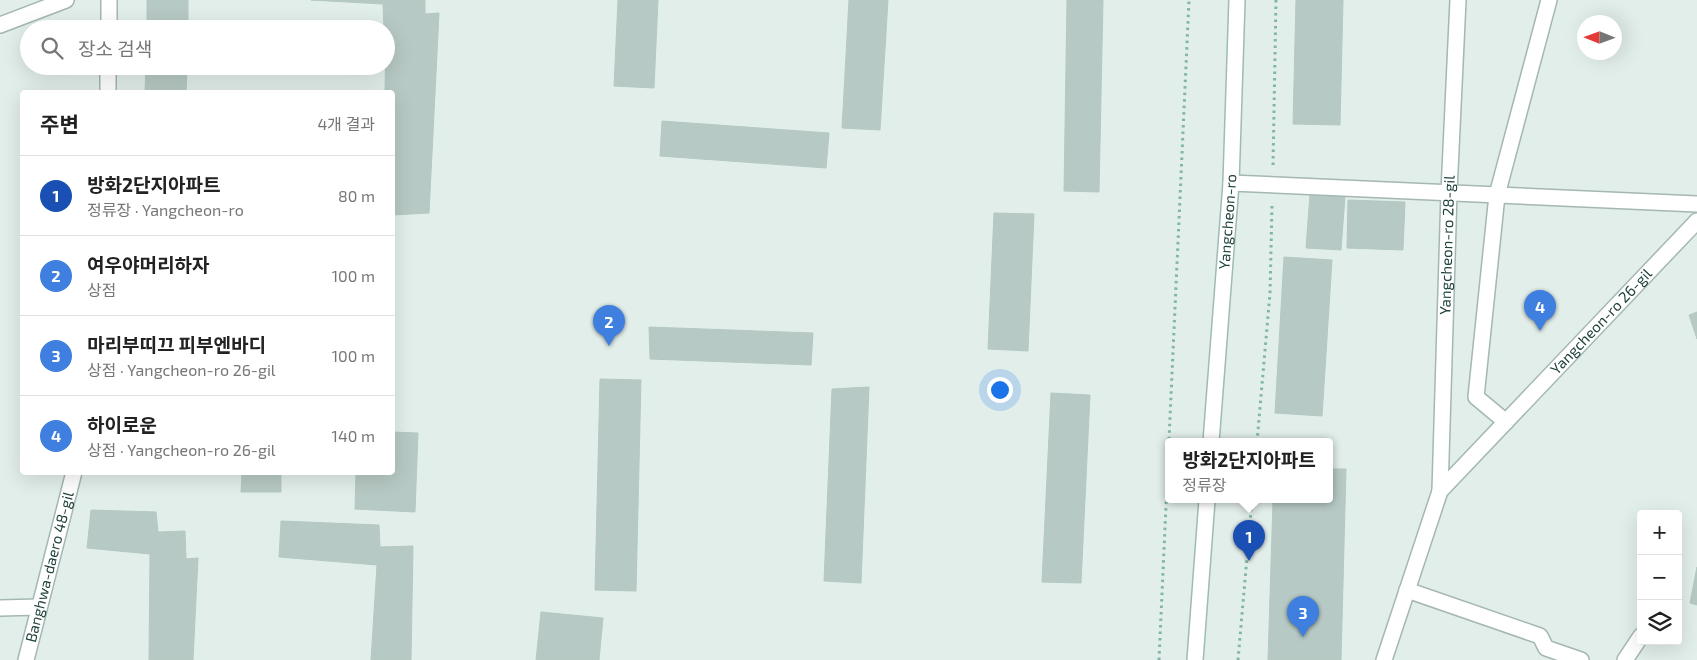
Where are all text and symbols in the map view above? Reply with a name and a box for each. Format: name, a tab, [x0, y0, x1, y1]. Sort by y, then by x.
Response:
north arrow	[1577, 15, 1622, 60]
search box	[20, 20, 395, 75]
icon: search	[38, 34, 66, 62]
text: 장소 검색	[78, 37, 152, 60]
text: 주변	[40, 111, 79, 136]
text: 4개 결과	[317, 114, 375, 133]
text: 방화2단지아파트	[87, 173, 220, 196]
street label: Yangcheon-ro	[1214, 174, 1239, 270]
street label: Yangcheon-ro 28-gil	[1435, 174, 1458, 315]
text: 1	[53, 186, 59, 205]
text: 80 m	[338, 186, 375, 205]
text: 정류장 · Yangcheon-ro	[87, 200, 244, 219]
text: 여우야머리하자	[87, 253, 209, 276]
street label: Yangcheon-ro 26-gil	[1546, 264, 1655, 377]
text: 2	[51, 266, 61, 285]
text: 100 m	[332, 266, 375, 285]
text: 상점	[87, 280, 116, 299]
pin: 4	[1524, 290, 1556, 331]
pin: 2	[593, 305, 625, 346]
text: 마리부띠끄 피부엔바디	[87, 333, 266, 356]
text: 3	[51, 346, 61, 365]
text: 100 m	[332, 346, 375, 365]
text: 상점 · Yangcheon-ro 26-gil	[87, 360, 276, 379]
your location	[987, 377, 1013, 403]
text: 하이로운	[87, 413, 157, 436]
text: 4	[51, 426, 61, 445]
text: 140 m	[332, 426, 375, 445]
popup	[1165, 438, 1333, 503]
text: 상점 · Yangcheon-ro 26-gil	[87, 440, 276, 459]
text: 방화2단지아파트	[1182, 448, 1316, 471]
text: 정류장	[1182, 475, 1226, 494]
street label: Banghwa-daero 48-gil	[21, 489, 77, 644]
map controls	[1637, 510, 1682, 645]
button: +	[1637, 510, 1682, 555]
pin: 1	[1233, 520, 1265, 561]
button: −	[1637, 555, 1682, 600]
pin: 3	[1287, 596, 1319, 637]
button: layers	[1637, 600, 1682, 645]

